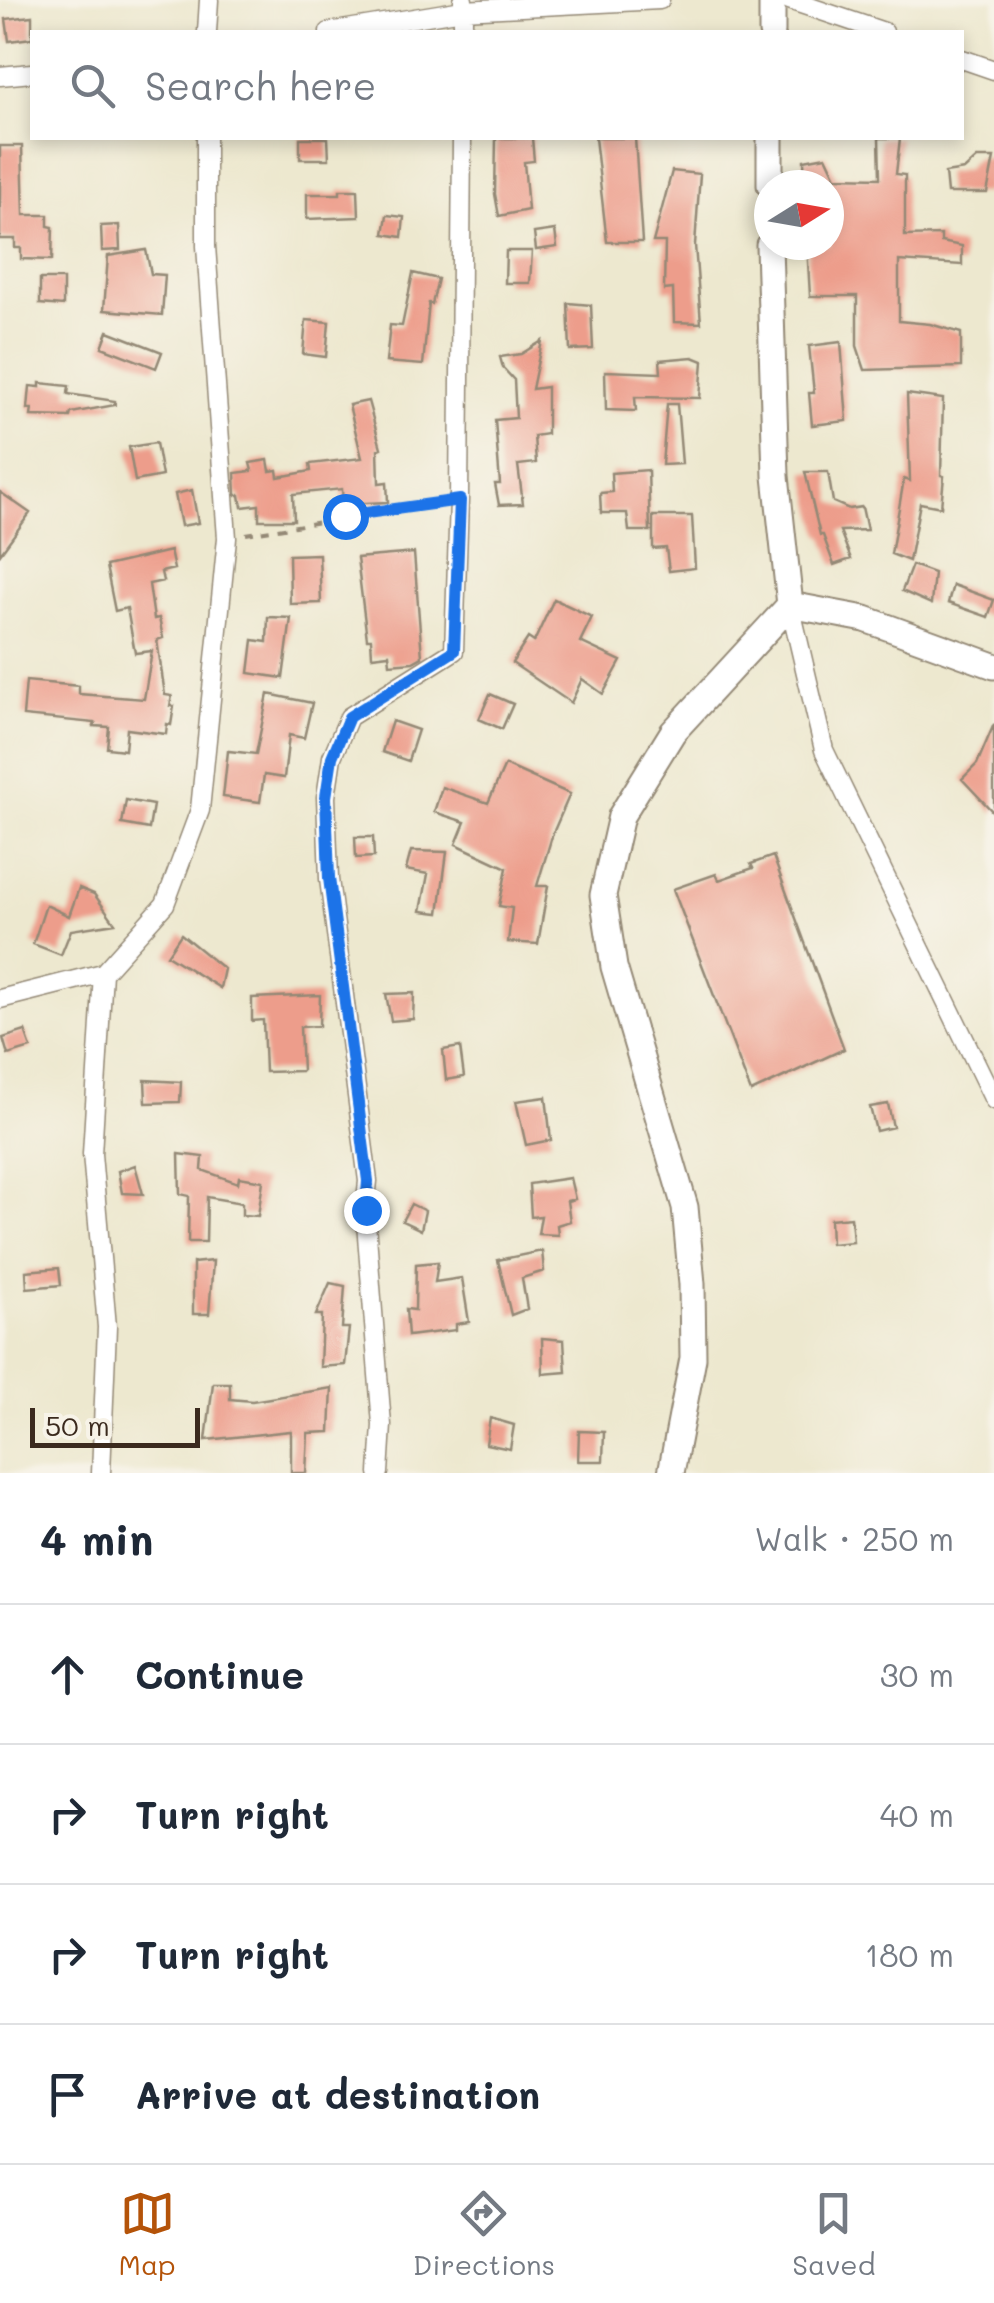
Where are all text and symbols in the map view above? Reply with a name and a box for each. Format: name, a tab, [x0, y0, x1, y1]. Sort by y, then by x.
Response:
search box	[30, 30, 964, 140]
icon: search	[65, 58, 120, 113]
text: Search here	[145, 60, 376, 110]
north arrow	[754, 170, 844, 260]
route start	[323, 494, 369, 540]
route end	[344, 1188, 390, 1234]
scale bar	[30, 1403, 200, 1448]
text: 50 m	[45, 1407, 110, 1443]
text: 4 min	[40, 1511, 153, 1566]
text: Walk · 250 m	[755, 1517, 954, 1559]
icon: ahead	[40, 1647, 95, 1702]
text: Continue	[135, 1649, 304, 1699]
text: 30 m	[880, 1653, 954, 1695]
icon: right	[40, 1787, 95, 1842]
text: Turn right	[135, 1789, 329, 1839]
text: 40 m	[880, 1793, 954, 1835]
icon: right	[40, 1927, 95, 1982]
text: Turn right	[135, 1929, 329, 1979]
text: 180 m	[865, 1933, 954, 1975]
icon: arrive	[40, 2067, 95, 2122]
text: Arrive at destination	[135, 2069, 540, 2119]
tab: Map	[119, 2186, 176, 2282]
tab: Directions	[413, 2186, 555, 2282]
tab: Saved	[792, 2186, 875, 2282]

